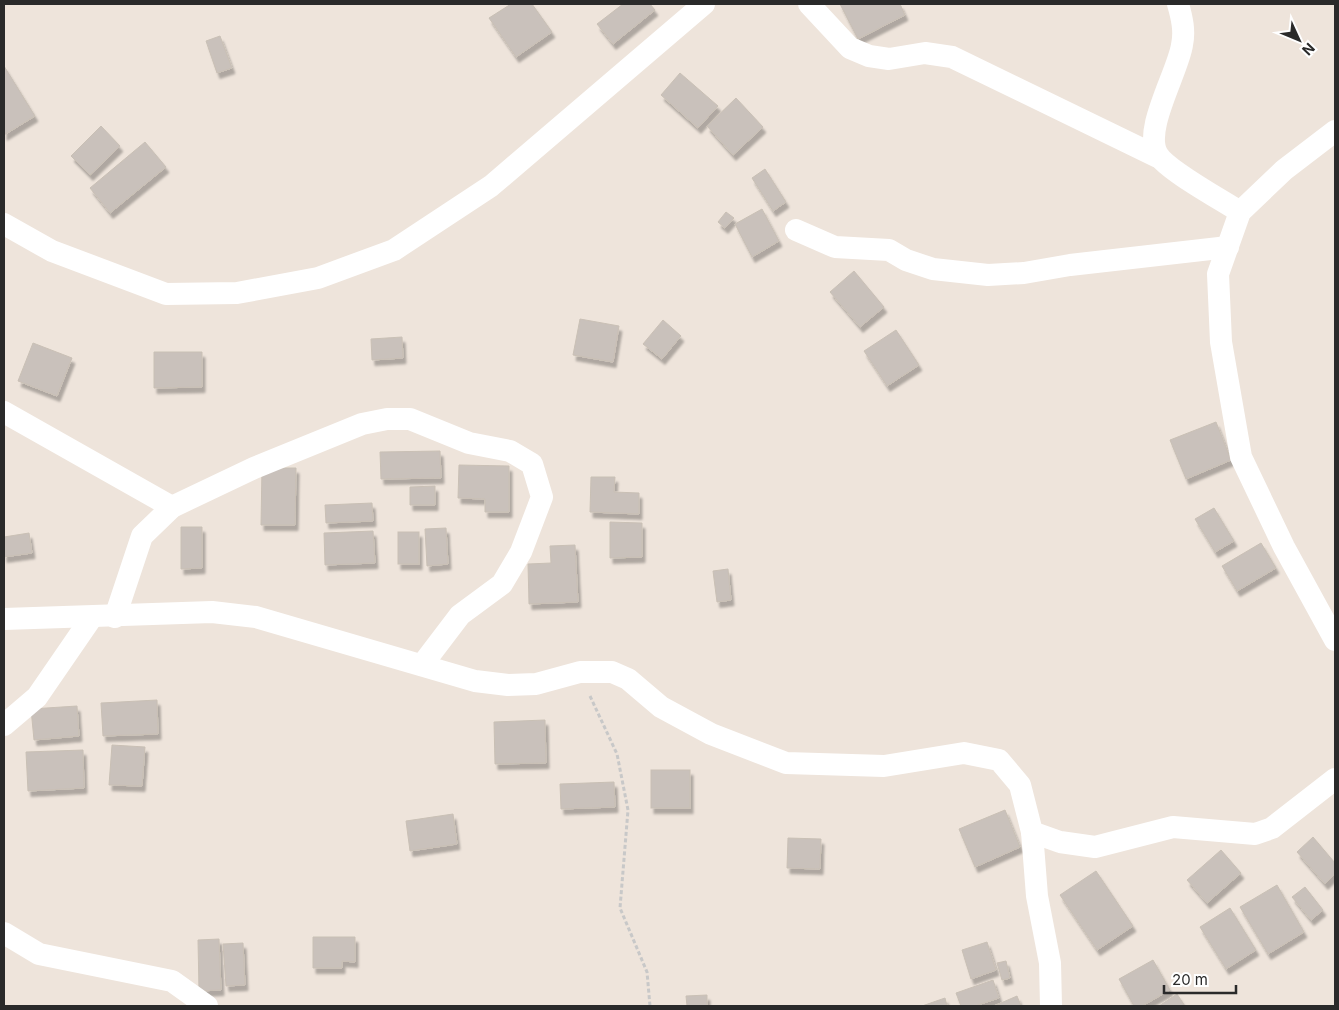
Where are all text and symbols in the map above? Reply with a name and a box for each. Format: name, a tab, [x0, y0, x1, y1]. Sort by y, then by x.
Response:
north arrow	[1274, 15, 1324, 65]
text: N	[1299, 40, 1319, 59]
scale bar	[1164, 962, 1236, 994]
text: 20 m	[1172, 970, 1208, 989]

